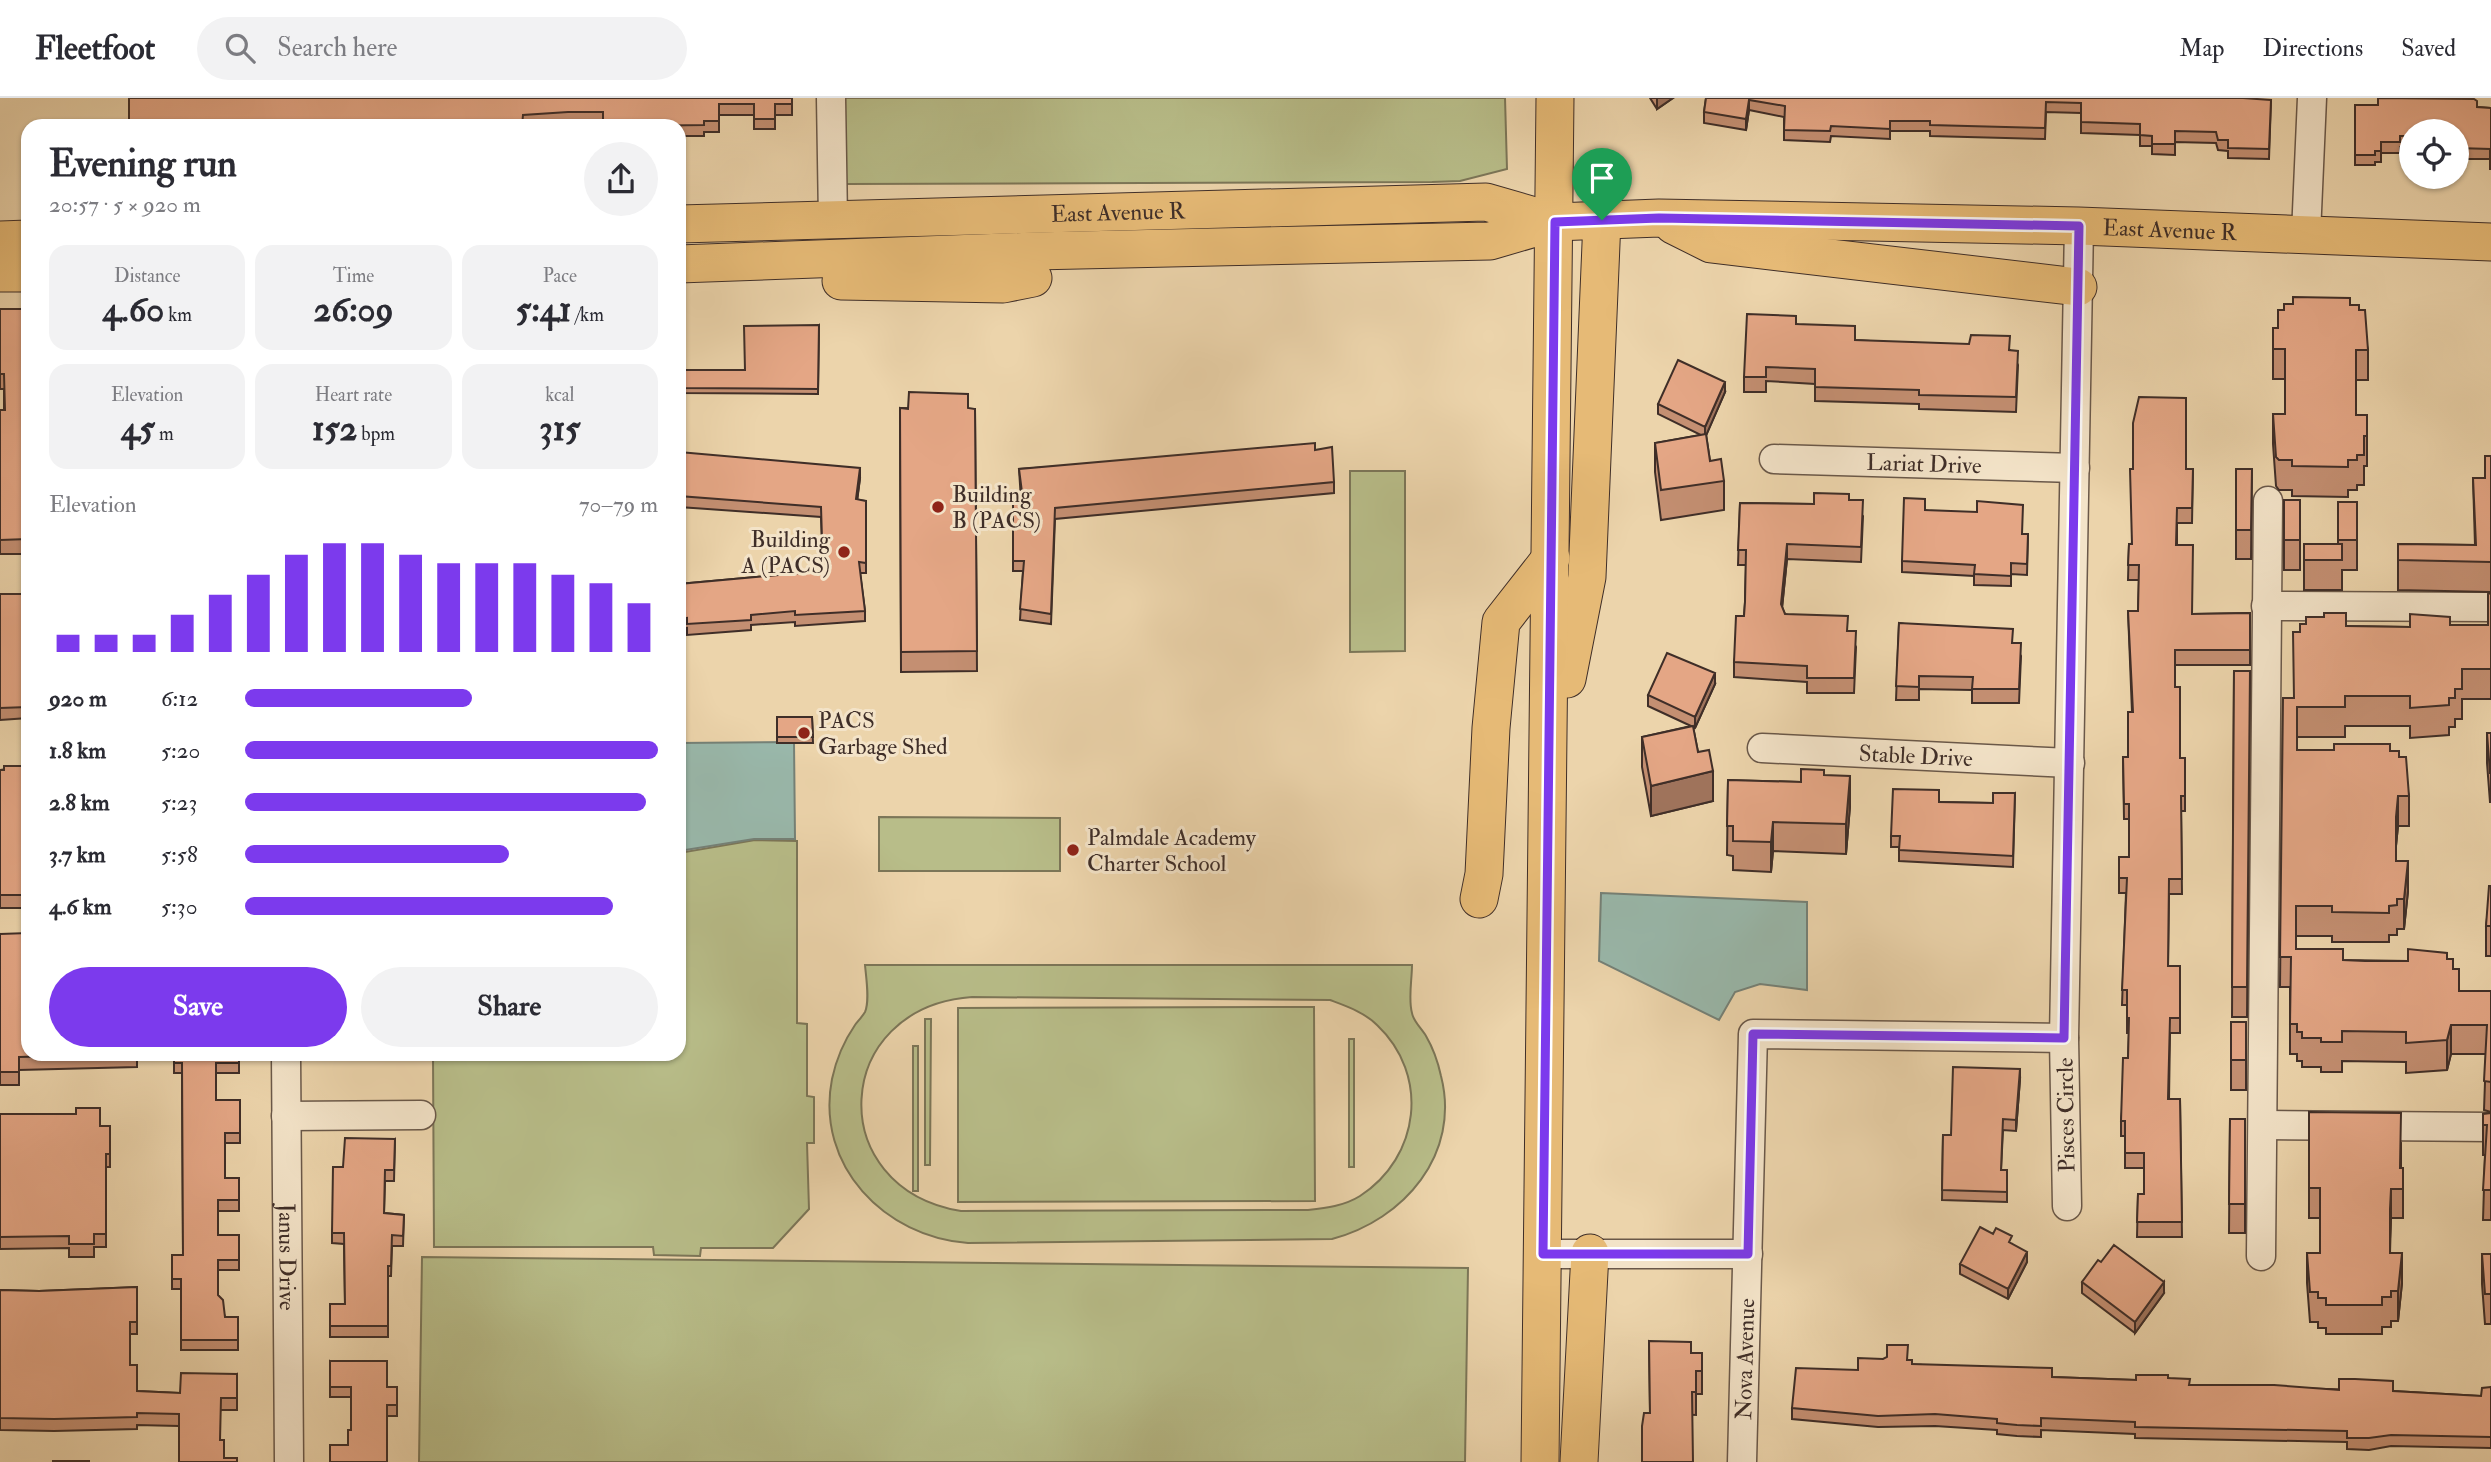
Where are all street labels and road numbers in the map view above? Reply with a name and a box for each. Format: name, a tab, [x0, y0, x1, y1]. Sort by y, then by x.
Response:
street label: East Avenue R	[1050, 196, 1186, 228]
street label: East Avenue R	[2102, 212, 2238, 247]
street label: Lariat Drive	[1866, 447, 1982, 480]
street label: Stable Drive	[1858, 738, 1974, 773]
street label: Pisces Circle	[2050, 1057, 2082, 1173]
street label: Janus Drive	[273, 1202, 302, 1311]
street label: Nova Avenue	[1729, 1297, 1761, 1420]

